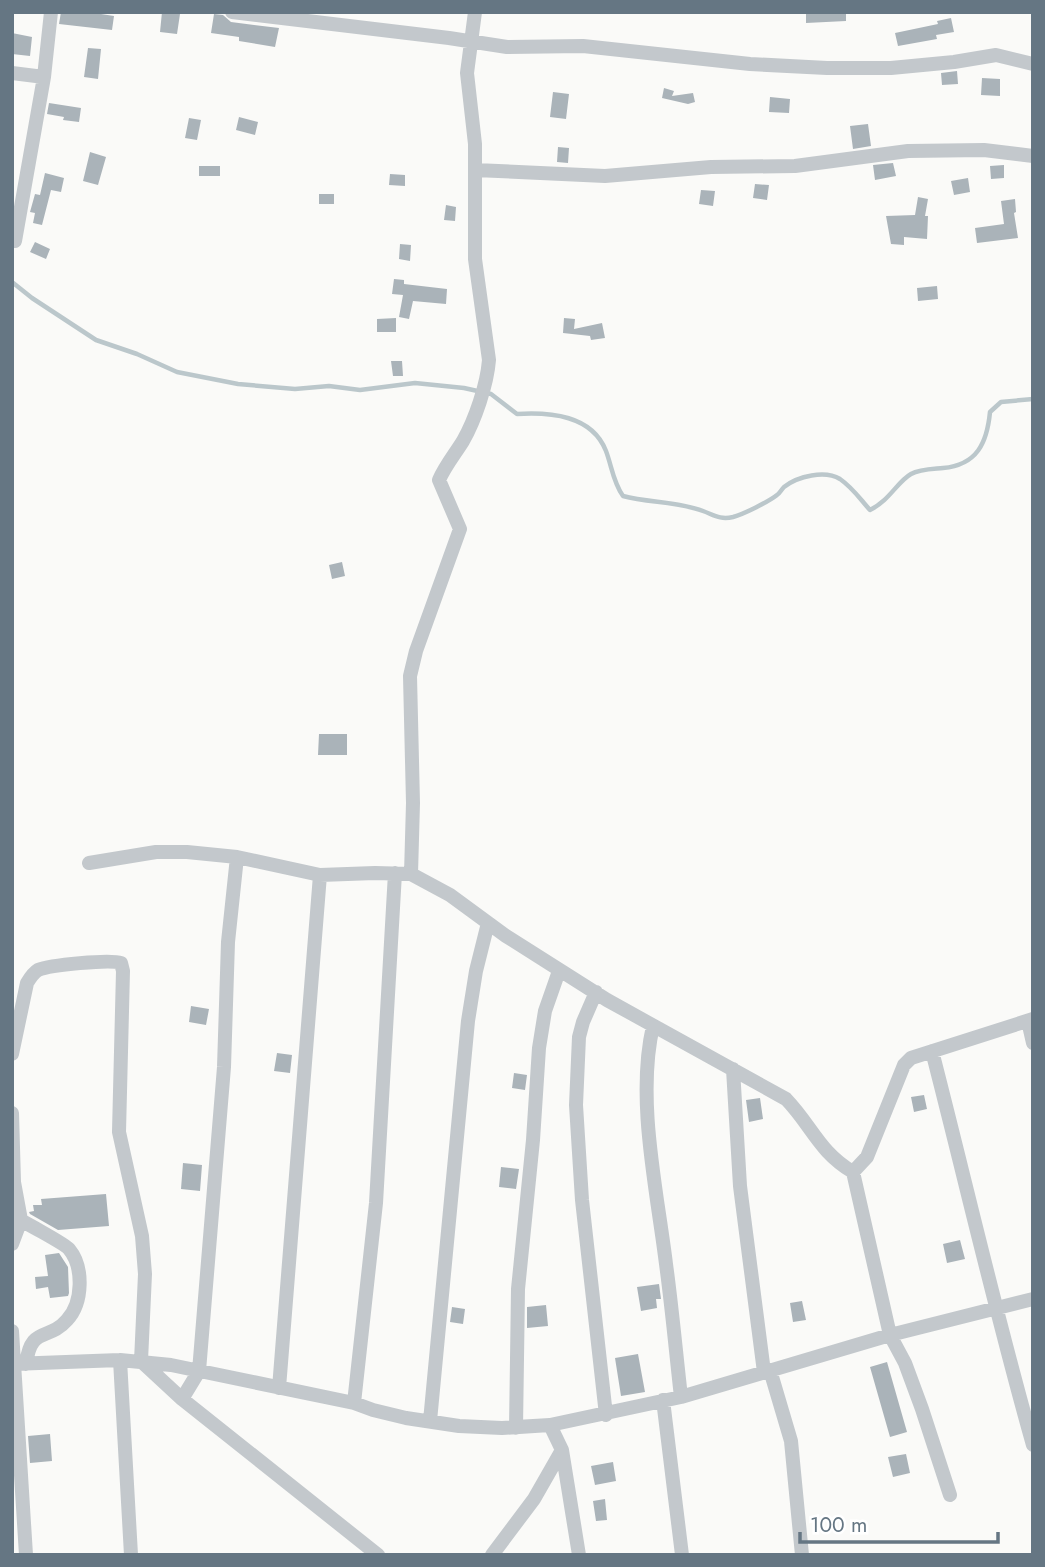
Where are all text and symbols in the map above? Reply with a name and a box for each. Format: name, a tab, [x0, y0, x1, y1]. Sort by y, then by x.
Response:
scale bar	[800, 1500, 998, 1544]
text: 100 m	[810, 1510, 867, 1540]

